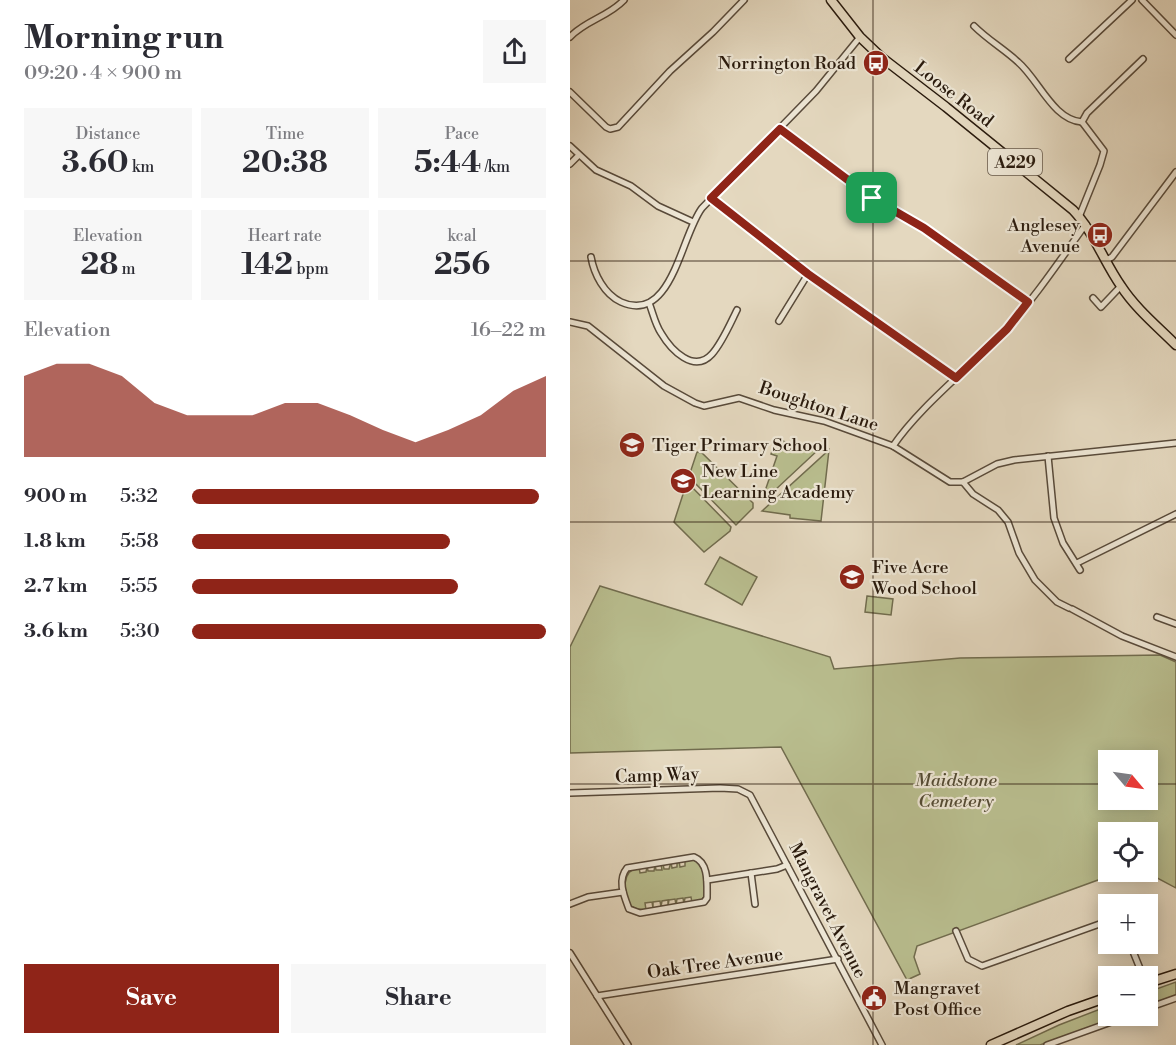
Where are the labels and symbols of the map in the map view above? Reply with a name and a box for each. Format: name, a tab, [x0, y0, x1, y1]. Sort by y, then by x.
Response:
bus stop icon: Norrington Road	[861, 48, 891, 78]
place label: Norrington Road	[718, 52, 857, 75]
street label: Loose Road	[909, 56, 999, 133]
road number: A229	[988, 149, 1042, 175]
pin	[846, 172, 897, 223]
place label: Anglesey Avenue	[1007, 214, 1080, 258]
bus stop icon: Anglesey Avenue	[1085, 220, 1115, 250]
street label: Boughton Lane	[755, 376, 882, 437]
school or university icon: Tiger Primary School	[617, 430, 647, 460]
place label: Tiger Primary School	[652, 434, 829, 457]
place label: New Line Learning Academy	[702, 460, 855, 504]
school or university icon: New Line Learning Academy	[668, 466, 698, 496]
place label: Five Acre Wood School	[871, 556, 978, 600]
school or university icon: Five Acre Wood School	[837, 562, 867, 592]
north arrow	[1098, 750, 1158, 810]
street label: Camp Way	[615, 763, 700, 788]
park label: Maidstone Cemetery	[915, 769, 998, 813]
street label: Mangravet Avenue	[783, 838, 872, 982]
street label: Oak Tree Avenue	[646, 943, 785, 984]
place label: Mangravet Post Office	[894, 977, 982, 1021]
public building icon: Mangravet Post Office	[859, 983, 889, 1013]

